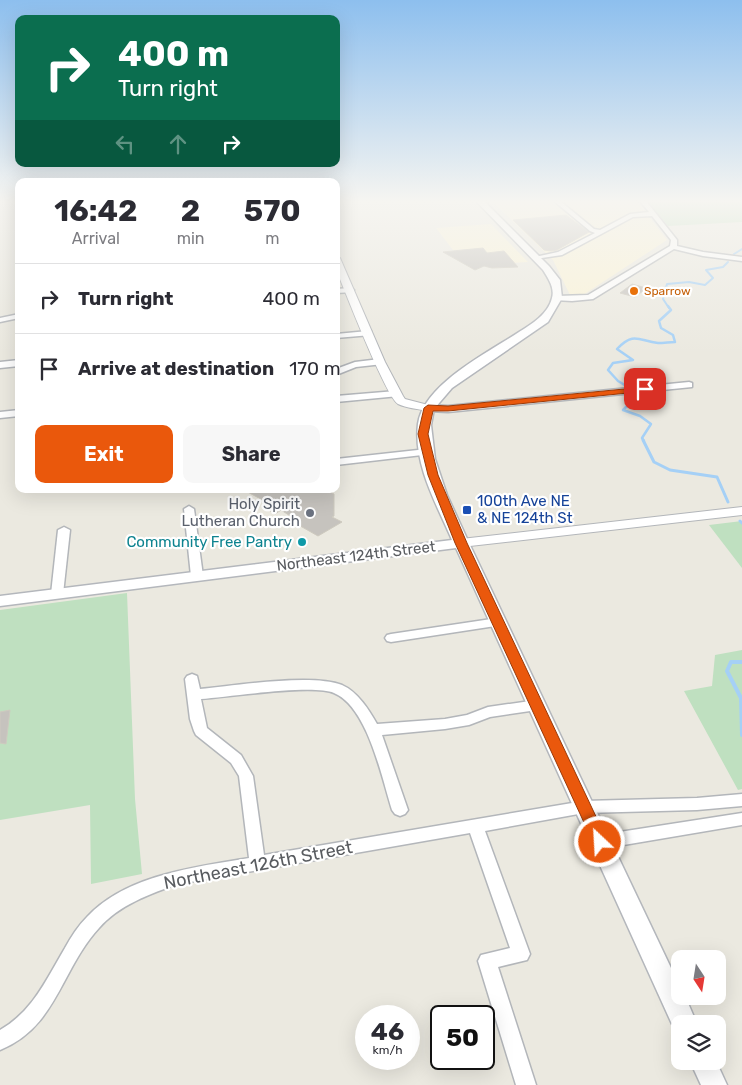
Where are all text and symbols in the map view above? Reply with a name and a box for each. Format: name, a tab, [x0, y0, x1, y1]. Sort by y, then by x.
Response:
text: 400 m	[118, 33, 229, 75]
icon: right	[35, 35, 100, 100]
text: Turn right	[118, 75, 218, 102]
icon: left	[111, 130, 139, 158]
icon: ahead	[164, 130, 192, 158]
icon: right	[217, 130, 245, 158]
text: 16:42	[54, 193, 137, 229]
text: 2	[181, 193, 200, 229]
text: 570	[244, 193, 301, 229]
text: Arrival	[72, 229, 120, 248]
text: min	[177, 229, 205, 248]
text: m	[265, 229, 279, 248]
place label: Sparrow	[644, 284, 691, 298]
icon: right	[35, 285, 63, 313]
marker: Sparrow	[628, 285, 640, 297]
text: Turn right	[78, 287, 173, 310]
text: 400 m	[263, 287, 320, 310]
icon: arrive	[35, 355, 63, 383]
text: Arrive at destination	[78, 357, 274, 380]
text: 170 m	[289, 357, 341, 380]
pin	[624, 368, 666, 410]
icon: arrive	[631, 375, 659, 403]
button: Exit	[35, 425, 173, 483]
button: Share	[183, 425, 320, 483]
place label: 100th Ave NE & NE 124th St	[477, 492, 573, 527]
place label: Holy Spirit Lutheran Church	[182, 495, 300, 530]
marker: 100th Ave NE & NE 124th St	[461, 504, 473, 516]
marker: Holy Spirit Lutheran Church	[304, 507, 316, 519]
place label: Community Free Pantry	[126, 533, 292, 551]
marker: Community Free Pantry	[296, 536, 308, 548]
street label: Northeast 124th Street	[275, 537, 437, 575]
position arrow	[573, 815, 625, 867]
street label: Northeast 126th Street	[162, 836, 354, 894]
north arrow	[671, 950, 726, 1005]
map controls	[671, 950, 726, 1070]
speed limit sign: 50	[430, 1005, 495, 1070]
button: layers	[671, 1015, 726, 1070]
text: 46	[371, 1017, 404, 1046]
text: km/h	[373, 1043, 402, 1057]

